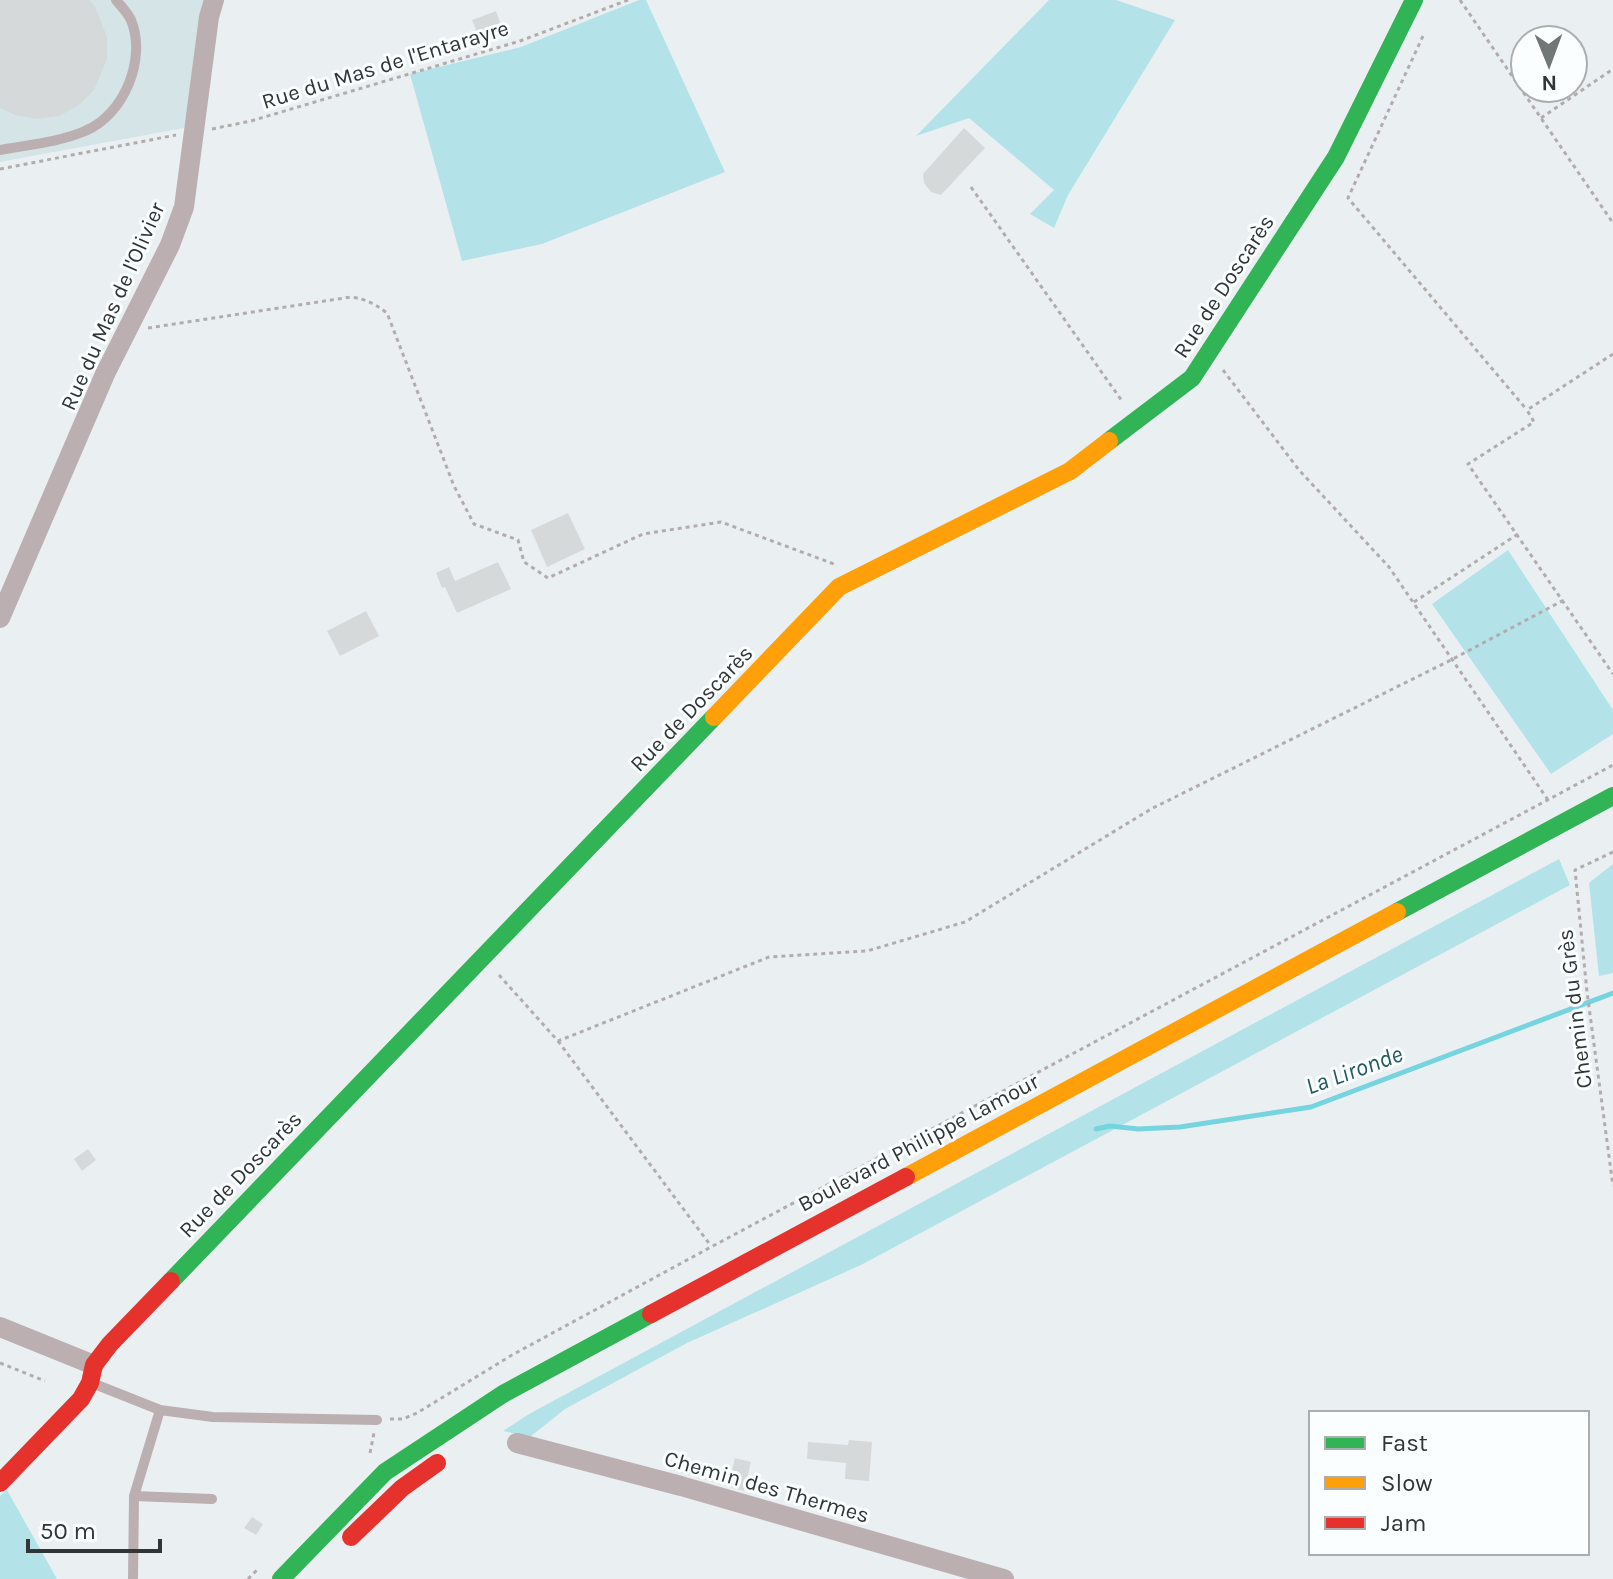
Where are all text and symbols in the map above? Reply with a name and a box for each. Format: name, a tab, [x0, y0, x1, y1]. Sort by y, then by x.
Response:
street label: Rue du Mas de l'Entarayre	[259, 15, 512, 115]
north arrow	[1509, 24, 1589, 104]
text: N	[1541, 70, 1557, 96]
street label: Rue du Mas de l'Olivier	[55, 198, 171, 414]
street label: Rue de Doscarès	[1168, 210, 1280, 363]
street label: Rue de Doscarès	[625, 640, 758, 777]
street label: Chemin du Grès	[1552, 928, 1598, 1090]
water label: La Lironde	[1302, 1040, 1406, 1100]
street label: Boulevard Philippe Lamour	[794, 1068, 1043, 1218]
street label: Rue de Doscarès	[174, 1106, 307, 1243]
legend	[1309, 1411, 1589, 1555]
text: Fast	[1381, 1429, 1428, 1457]
street label: Chemin des Thermes	[661, 1445, 872, 1529]
text: Slow	[1381, 1469, 1433, 1497]
scale bar	[28, 1503, 160, 1553]
text: Jam	[1381, 1509, 1426, 1537]
text: 50 m	[40, 1517, 96, 1545]

